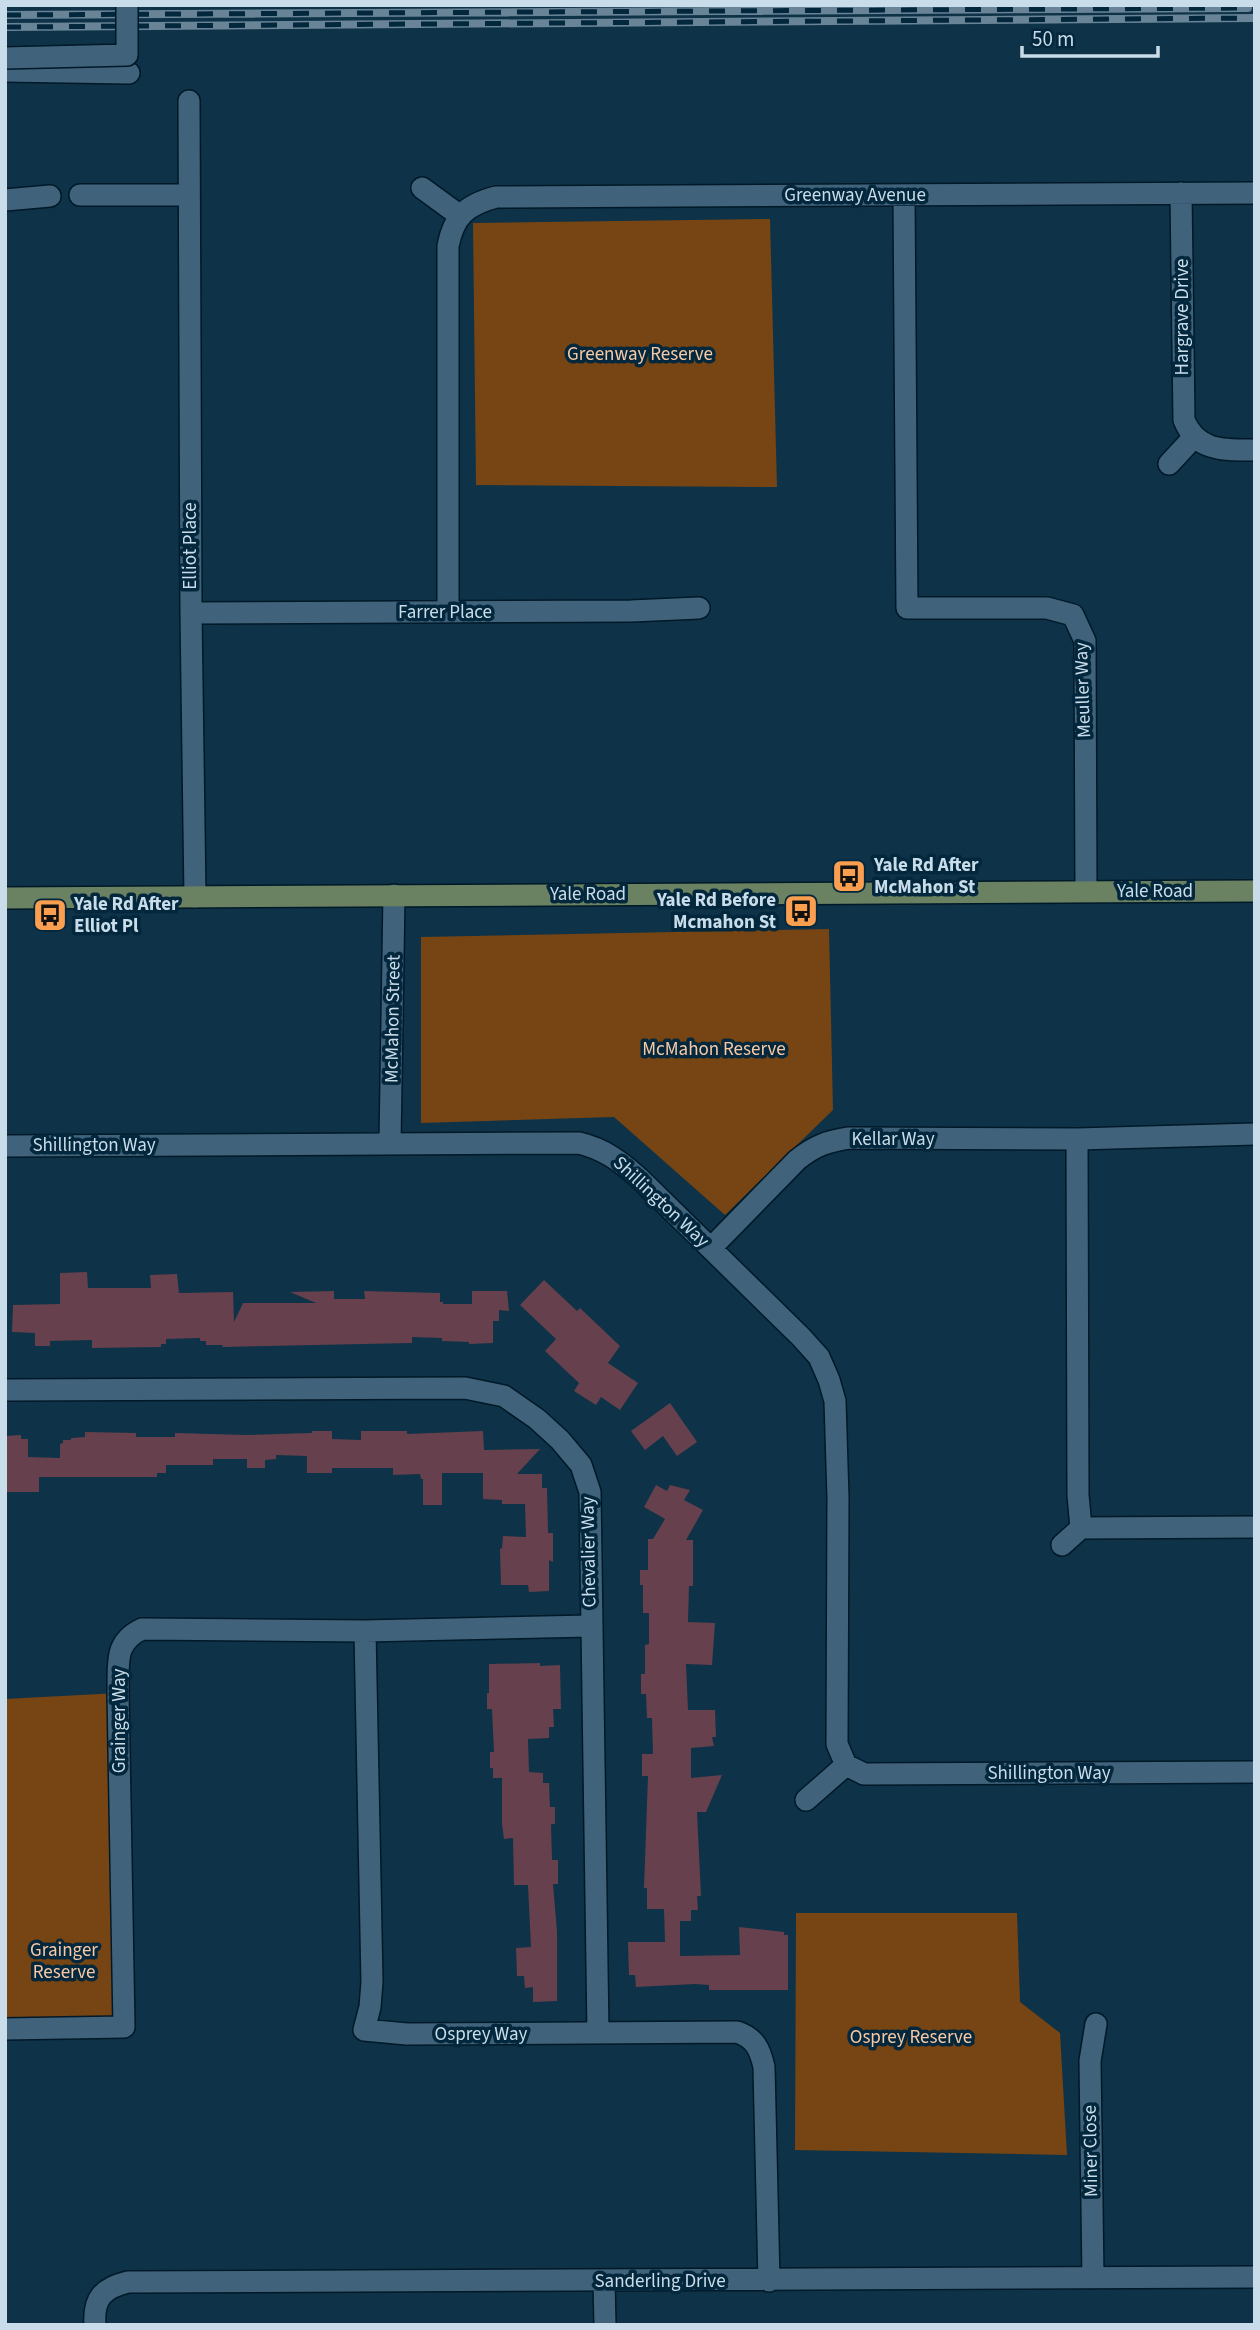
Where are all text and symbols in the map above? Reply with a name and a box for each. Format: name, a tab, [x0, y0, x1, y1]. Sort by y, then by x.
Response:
scale bar	[1022, 14, 1158, 58]
text: 50 m	[1032, 24, 1074, 54]
street label: Greenway Avenue	[784, 182, 926, 209]
street label: Hargrave Drive	[1169, 259, 1196, 375]
park label: Greenway Reserve	[567, 341, 713, 368]
street label: Elliot Place	[177, 502, 204, 590]
street label: Farrer Place	[398, 599, 492, 626]
street label: Meuller Way	[1068, 641, 1098, 739]
place label: Yale Rd After McMahon St	[873, 852, 979, 901]
bus stop icon: Yale Rd After McMahon St	[830, 857, 868, 895]
street label: Yale Road	[1116, 878, 1193, 905]
street label: Yale Road	[549, 881, 626, 908]
place label: Yale Rd Before Mcmahon St	[656, 887, 776, 936]
place label: Yale Rd After Elliot Pl	[73, 891, 179, 940]
bus stop icon: Yale Rd Before Mcmahon St	[782, 892, 820, 930]
bus stop icon: Yale Rd After Elliot Pl	[31, 896, 69, 934]
street label: McMahon Street	[378, 954, 408, 1083]
park label: McMahon Reserve	[642, 1036, 786, 1063]
street label: Kellar Way	[851, 1126, 935, 1153]
street label: Shillington Way	[32, 1132, 156, 1159]
street label: Shillington Way	[607, 1150, 715, 1254]
street label: Chevalier Way	[575, 1496, 603, 1608]
street label: Grainger Way	[106, 1669, 133, 1773]
street label: Shillington Way	[987, 1760, 1111, 1787]
park label: Grainger Reserve	[30, 1937, 98, 1986]
street label: Osprey Way	[435, 2021, 528, 2048]
park label: Osprey Reserve	[850, 2024, 972, 2051]
street label: Miner Close	[1077, 2105, 1105, 2197]
street label: Sanderling Drive	[594, 2268, 726, 2295]

